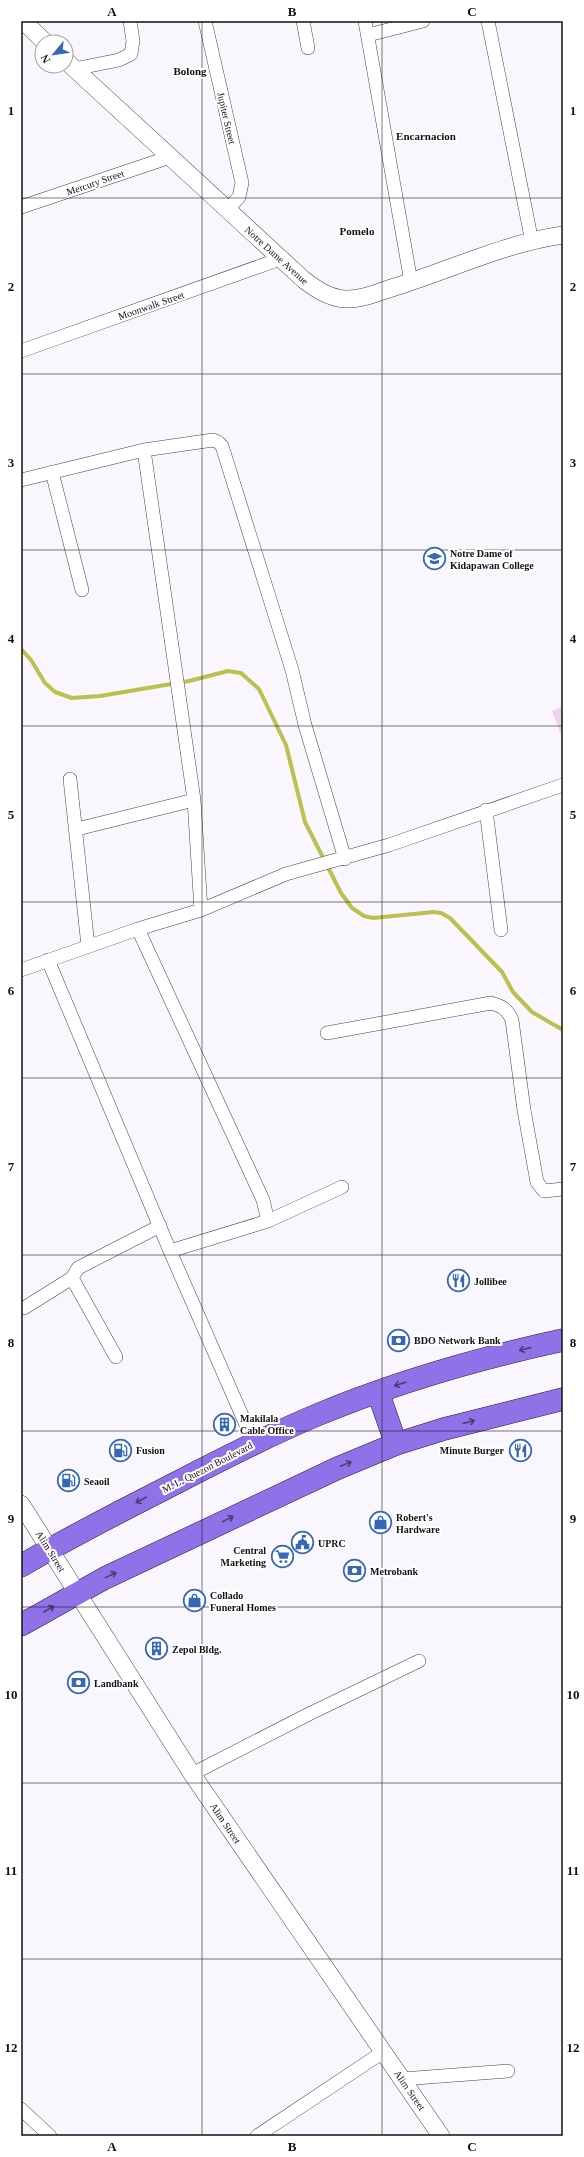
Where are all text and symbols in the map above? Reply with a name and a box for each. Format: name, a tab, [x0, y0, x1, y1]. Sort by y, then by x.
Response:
text: A	[107, 4, 117, 19]
text: B	[288, 4, 297, 19]
text: C	[467, 4, 477, 19]
north arrow	[34, 34, 74, 74]
text: N	[38, 52, 52, 65]
district label: Bolong	[173, 65, 207, 77]
street label: Jupiter Street	[215, 91, 238, 145]
text: 1	[8, 103, 14, 118]
text: 1	[570, 103, 576, 118]
district label: Encarnacion	[396, 130, 456, 142]
street label: Mercury Street	[65, 167, 126, 197]
street label: Notre Dame Avenue	[243, 224, 311, 287]
district label: Pomelo	[340, 225, 375, 237]
text: 2	[8, 279, 14, 294]
text: 2	[570, 279, 576, 294]
street label: Moonwalk Street	[117, 289, 186, 322]
text: 3	[8, 455, 15, 470]
text: 3	[570, 455, 577, 470]
school or university icon: Notre Dame of Kidapawan College	[422, 546, 448, 572]
place label: Notre Dame of Kidapawan College	[450, 548, 534, 571]
text: 4	[8, 631, 15, 646]
text: 4	[570, 631, 577, 646]
text: 5	[8, 807, 15, 822]
text: 5	[570, 807, 577, 822]
text: 6	[8, 983, 15, 998]
text: 6	[570, 983, 577, 998]
text: 7	[8, 1159, 15, 1174]
text: 7	[570, 1159, 577, 1174]
restaurant icon: Jollibee	[445, 1268, 471, 1294]
place label: Jollibee	[474, 1276, 507, 1287]
bank icon: BDO Network Bank	[385, 1327, 411, 1353]
text: 8	[8, 1335, 15, 1350]
place label: BDO Network Bank	[414, 1335, 501, 1346]
text: 8	[570, 1335, 577, 1350]
one-way arrow	[519, 1346, 532, 1353]
one-way arrow	[394, 1381, 406, 1389]
building icon: Makilala Cable Office	[212, 1411, 238, 1437]
place label: Makilala Cable Office	[240, 1413, 294, 1436]
one-way arrow	[463, 1418, 476, 1425]
fuel station icon: Fusion	[107, 1437, 133, 1463]
restaurant icon: Minute Burger	[507, 1437, 533, 1463]
street label: M. L. Quezon Boulevard	[160, 1440, 254, 1495]
place label: Fusion	[136, 1445, 165, 1456]
place label: Minute Burger	[440, 1445, 505, 1456]
one-way arrow	[340, 1460, 352, 1467]
fuel station icon: Seaoil	[56, 1468, 82, 1494]
place label: Seaoil	[84, 1476, 110, 1487]
one-way arrow	[135, 1497, 147, 1505]
shop icon: Robert's Hardware	[368, 1510, 394, 1536]
text: 9	[8, 1511, 15, 1526]
text: 9	[570, 1511, 577, 1526]
place label: Robert's Hardware	[396, 1512, 440, 1535]
one-way arrow	[222, 1515, 234, 1522]
street label: Alim Street	[34, 1529, 68, 1574]
public building icon: UPRC	[290, 1530, 316, 1556]
place label: UPRC	[318, 1538, 346, 1549]
supermarket icon: Central Marketing	[269, 1543, 295, 1569]
place label: Central Marketing	[220, 1545, 266, 1568]
bank icon: Metrobank	[341, 1558, 367, 1584]
place label: Metrobank	[370, 1566, 419, 1577]
one-way arrow	[105, 1571, 117, 1578]
shop icon: Collado Funeral Homes	[181, 1588, 207, 1614]
place label: Collado Funeral Homes	[210, 1590, 276, 1613]
one-way arrow	[43, 1604, 55, 1612]
building icon: Zepol Bldg.	[144, 1636, 170, 1662]
place label: Zepol Bldg.	[172, 1644, 222, 1655]
bank icon: Landbank	[66, 1670, 92, 1696]
place label: Landbank	[94, 1678, 139, 1689]
text: 10	[5, 1687, 18, 1702]
text: 10	[567, 1687, 580, 1702]
street label: Alim Street	[208, 1801, 243, 1846]
text: 11	[5, 1863, 17, 1878]
text: 11	[567, 1863, 579, 1878]
text: 12	[5, 2040, 18, 2055]
text: 12	[567, 2040, 580, 2055]
street label: Alim Street	[392, 2068, 428, 2113]
text: A	[107, 2139, 117, 2154]
text: B	[288, 2139, 297, 2154]
text: C	[467, 2139, 477, 2154]

